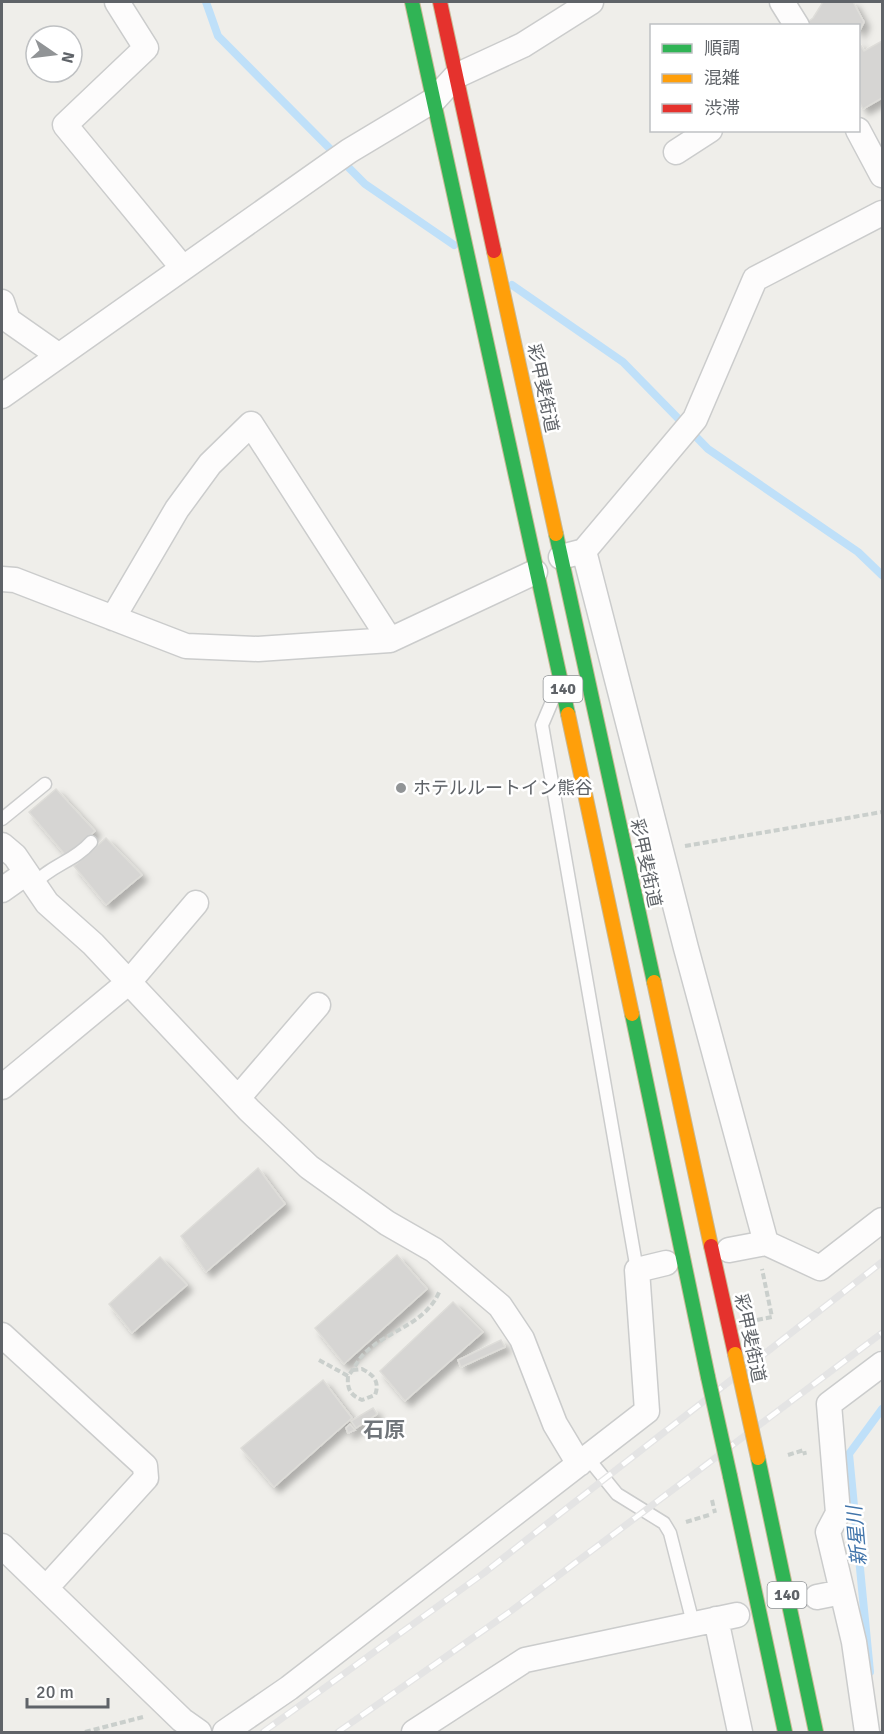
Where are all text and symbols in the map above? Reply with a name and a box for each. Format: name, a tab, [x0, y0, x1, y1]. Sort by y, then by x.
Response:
north arrow	[24, 24, 84, 84]
legend	[650, 24, 860, 132]
text: 順調	[704, 37, 740, 59]
text: N	[57, 50, 79, 65]
text: 混雑	[704, 67, 740, 89]
text: 渋滞	[704, 97, 740, 119]
street label: 彩甲斐街道	[523, 342, 563, 434]
road number: 140	[544, 676, 582, 702]
place label: ホテルルートイン熊谷	[413, 777, 593, 799]
marker: ホテルルートイン熊谷	[394, 781, 408, 795]
street label: 彩甲斐街道	[626, 817, 666, 909]
street label: 彩甲斐街道	[730, 1292, 770, 1384]
district label: 石原	[363, 1417, 405, 1443]
water label: 新星川	[842, 1503, 872, 1567]
road number: 140	[768, 1582, 806, 1608]
scale bar	[27, 1671, 108, 1709]
text: 20 m	[36, 1681, 74, 1703]

